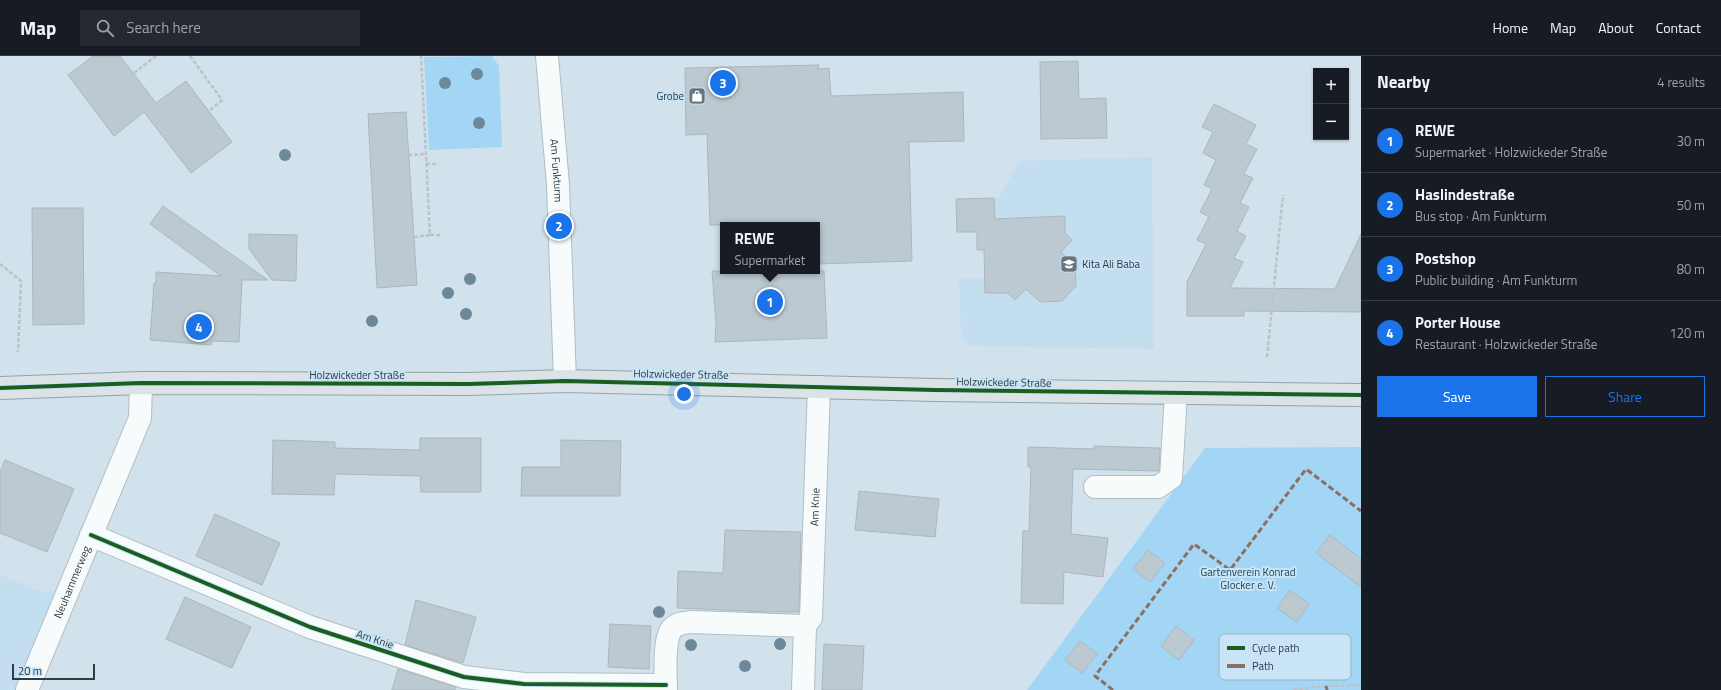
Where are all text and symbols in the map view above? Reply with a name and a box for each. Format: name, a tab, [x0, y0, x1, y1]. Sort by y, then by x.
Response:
search box	[80, 10, 360, 46]
text: Map	[20, 13, 56, 42]
text: Search here	[126, 16, 201, 39]
icon: search	[94, 17, 116, 39]
text: Home	[1493, 17, 1528, 38]
text: Map	[1550, 17, 1576, 38]
text: About	[1598, 17, 1634, 38]
text: Contact	[1656, 17, 1701, 38]
pin: 3	[710, 68, 736, 98]
map controls	[1313, 68, 1349, 140]
button: +	[1313, 68, 1349, 104]
text: Nearby	[1377, 69, 1430, 95]
text: 4 results	[1657, 72, 1705, 92]
shop icon: Grobe	[687, 86, 707, 106]
place label: Grobe	[656, 88, 684, 104]
button: −	[1313, 104, 1349, 140]
text: REWE	[1415, 119, 1455, 142]
text: 1	[1386, 131, 1394, 151]
text: 30 m	[1677, 131, 1705, 151]
street label: Am Funkturm	[546, 138, 567, 203]
text: Supermarket · Holzwickeder Straße	[1415, 142, 1607, 162]
text: Haslindestraße	[1415, 183, 1515, 206]
text: 2	[1386, 195, 1394, 215]
text: 50 m	[1677, 195, 1705, 215]
text: Bus stop · Am Funkturm	[1415, 206, 1547, 226]
pin: 2	[546, 211, 572, 241]
popup	[720, 222, 820, 274]
text: REWE	[735, 227, 774, 250]
text: Postshop	[1415, 247, 1476, 270]
text: Supermarket	[735, 250, 805, 270]
school or university icon: Kita Ali Baba	[1059, 254, 1079, 274]
place label: Kita Ali Baba	[1082, 256, 1140, 272]
text: 3	[1386, 259, 1394, 279]
text: 80 m	[1677, 259, 1705, 279]
text: Public building · Am Funkturm	[1415, 270, 1577, 290]
pin: 1	[757, 287, 783, 317]
text: Porter House	[1415, 311, 1500, 334]
pin: 4	[186, 312, 212, 342]
text: 4	[1386, 323, 1394, 343]
text: 120 m	[1669, 323, 1705, 343]
text: Restaurant · Holzwickeder Straße	[1415, 334, 1597, 354]
street label: Holzwickeder Straße	[633, 365, 729, 383]
street label: Holzwickeder Straße	[309, 367, 405, 383]
street label: Holzwickeder Straße	[956, 373, 1052, 391]
button: Save	[1377, 376, 1537, 417]
button: Share	[1545, 376, 1705, 417]
your location	[674, 384, 694, 404]
street label: Am Knie	[806, 487, 824, 526]
street label: Neuhammerweg	[50, 543, 94, 621]
park label: Gartenverein Konrad Glocker e. V.	[1200, 564, 1296, 593]
street label: Am Knie	[354, 625, 396, 653]
legend	[1219, 634, 1351, 680]
text: Cycle path	[1252, 640, 1300, 656]
text: Path	[1252, 658, 1274, 674]
scale bar	[12, 662, 95, 681]
text: 20 m	[18, 663, 42, 679]

